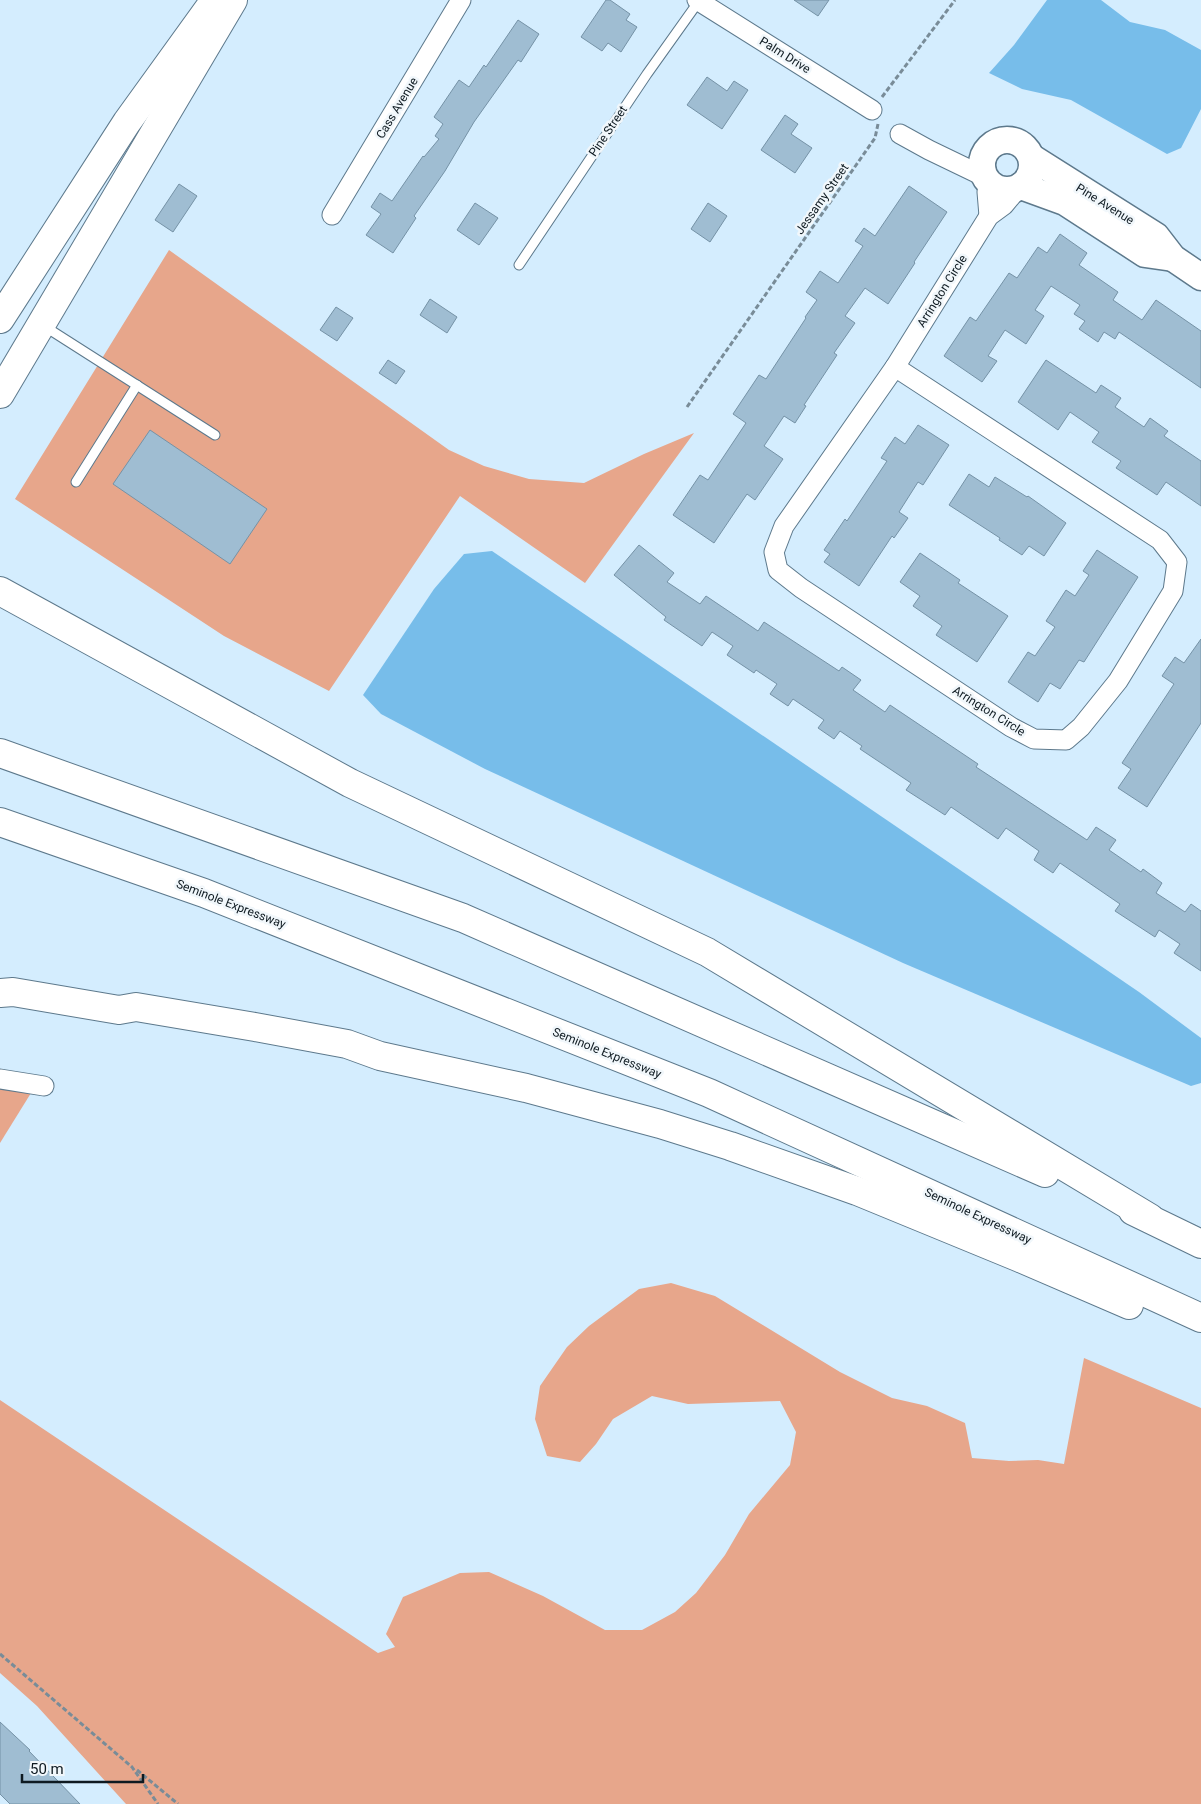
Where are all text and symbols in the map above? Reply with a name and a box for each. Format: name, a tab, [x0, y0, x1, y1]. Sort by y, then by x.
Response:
street label: Palm Drive	[757, 34, 813, 76]
street label: Cass Avenue	[373, 75, 421, 141]
street label: Pine Street	[586, 103, 630, 159]
street label: Jessamy Street	[793, 161, 852, 237]
street label: Pine Avenue	[1073, 181, 1137, 227]
street label: Arrington Circle	[914, 252, 970, 330]
street label: Arrington Circle	[950, 683, 1028, 739]
street label: Seminole Expressway	[174, 877, 288, 931]
street label: Seminole Expressway	[551, 1025, 664, 1081]
street label: Seminole Expressway	[922, 1185, 1034, 1247]
scale bar	[22, 1752, 144, 1784]
text: 50 m	[30, 1760, 64, 1778]

